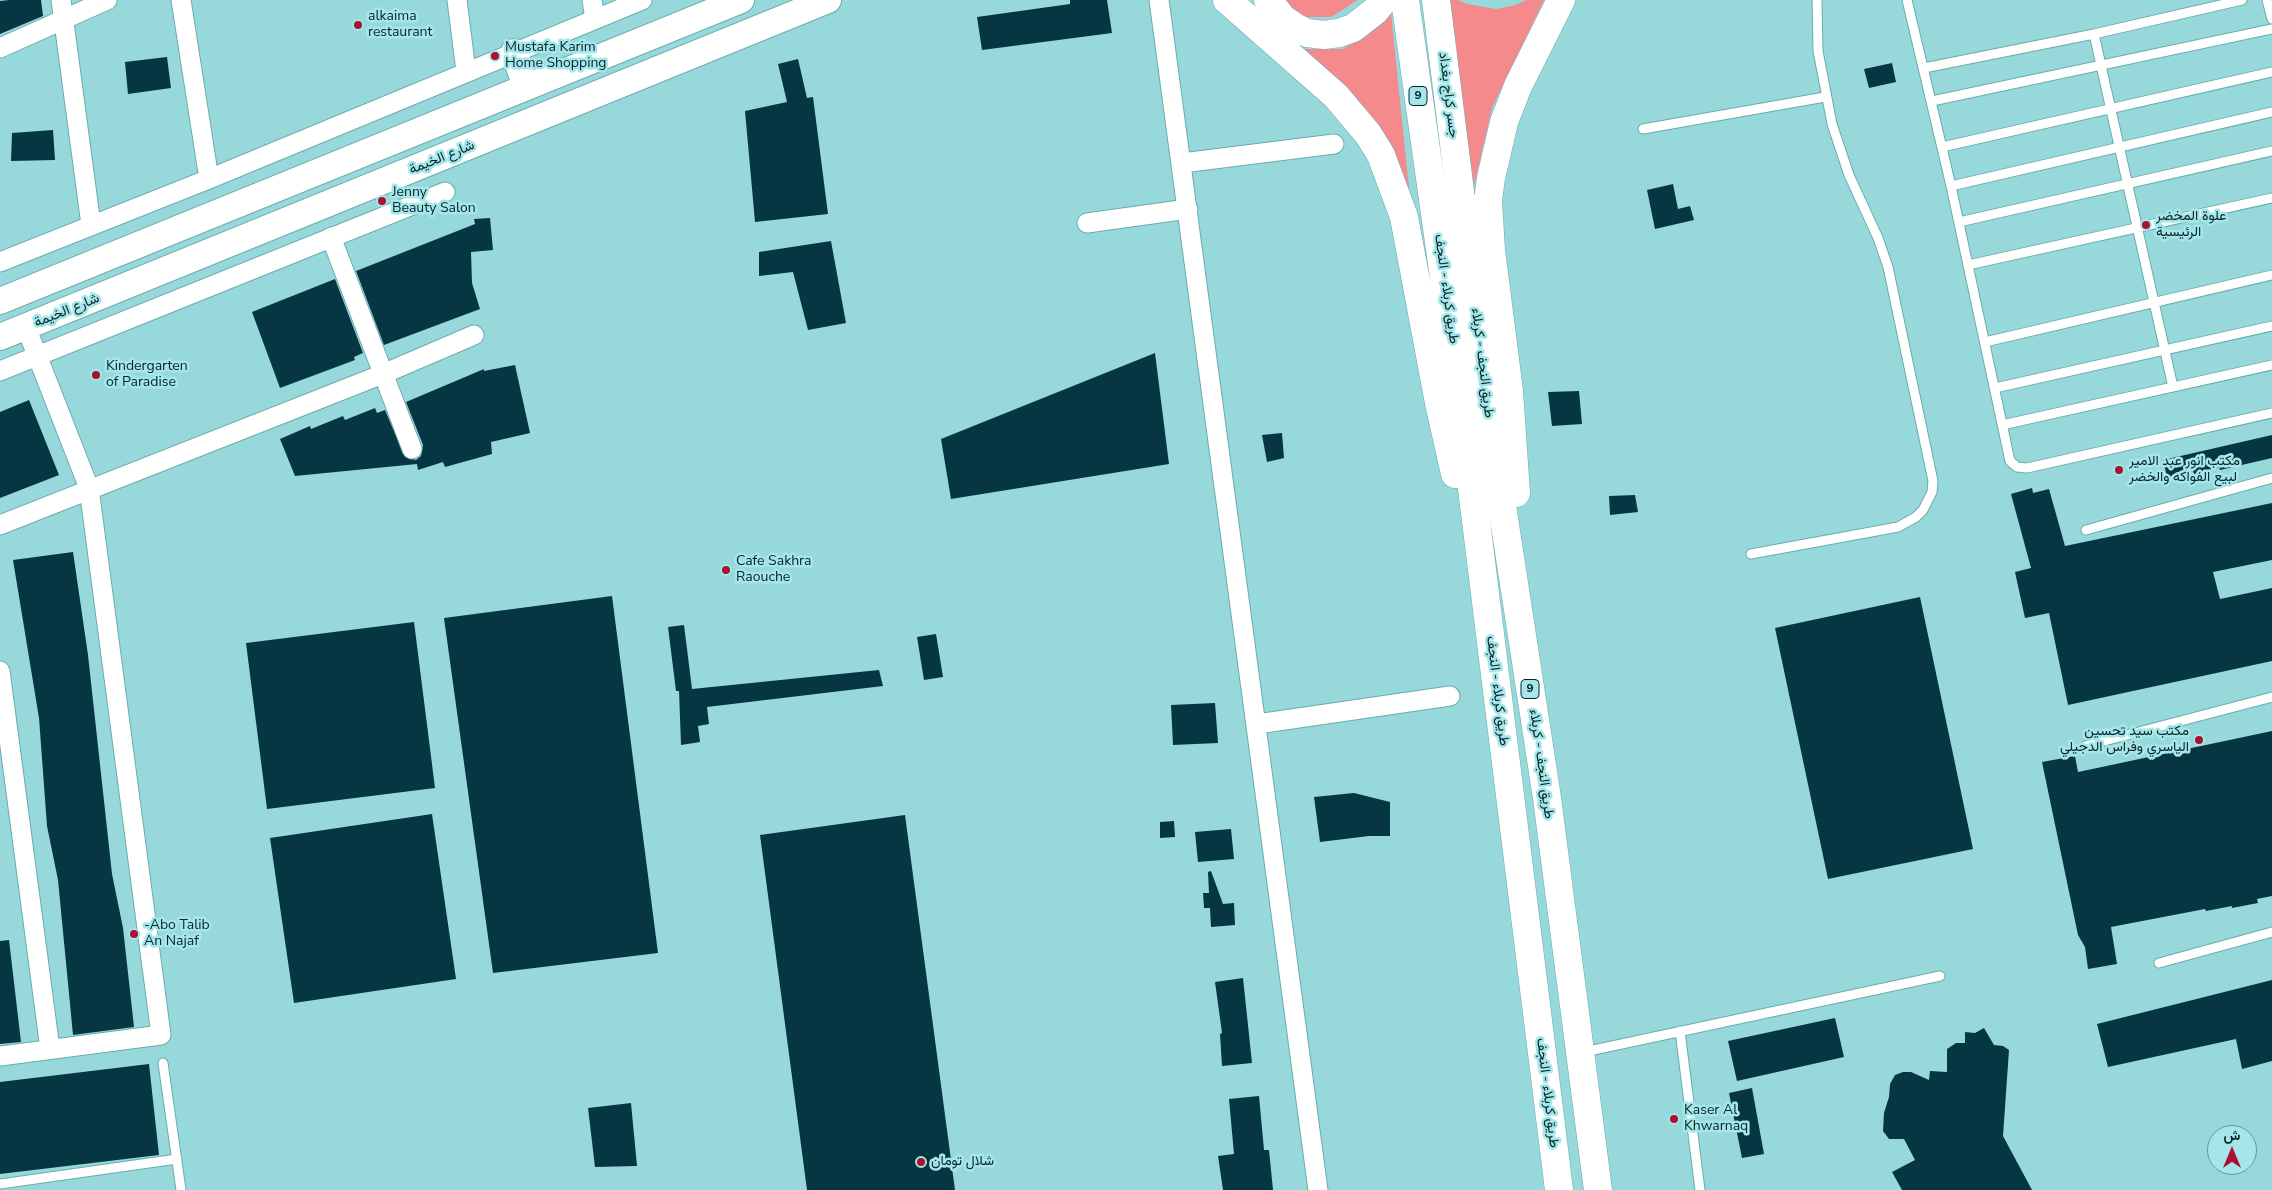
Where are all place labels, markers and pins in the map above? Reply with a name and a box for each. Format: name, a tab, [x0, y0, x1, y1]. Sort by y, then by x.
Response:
place label: alkaima restaurant	[368, 9, 432, 41]
marker: alkaima restaurant	[352, 19, 364, 31]
place label: Mustafa Karim Home Shopping	[505, 40, 607, 72]
marker: Mustafa Karim Home Shopping	[489, 50, 501, 62]
place label: Jenny Beauty Salon	[392, 185, 476, 218]
marker: Jenny Beauty Salon	[376, 195, 388, 207]
place label: علوة المخضر الرئيسية	[2156, 209, 2226, 242]
marker: علوة المخضر الرئيسية	[2140, 219, 2152, 231]
place label: Kindergarten of Paradise	[106, 359, 188, 392]
marker: Kindergarten of Paradise	[90, 369, 102, 381]
place label: مكتب انور عبد الامير لبيع الفواكه والخضر	[2129, 454, 2240, 487]
marker: مكتب انور عبد الامير لبيع الفواكه والخضر	[2113, 464, 2125, 476]
place label: Cafe Sakhra Raouche	[736, 554, 811, 586]
marker: Cafe Sakhra Raouche	[720, 564, 732, 576]
place label: مكتب سيد تحسين الياسري وفراس الدجيلي	[2060, 724, 2189, 756]
marker: مكتب سيد تحسين الياسري وفراس الدجيلي	[2193, 734, 2205, 746]
place label: -Abo Talib An Najaf	[144, 918, 210, 950]
marker: -Abo Talib An Najaf	[128, 928, 140, 940]
place label: Kaser Al Khwarnaq	[1684, 1103, 1748, 1136]
marker: Kaser Al Khwarnaq	[1668, 1113, 1680, 1125]
place label: شلال تومان	[931, 1154, 994, 1170]
marker: شلال تومان	[915, 1156, 927, 1168]

